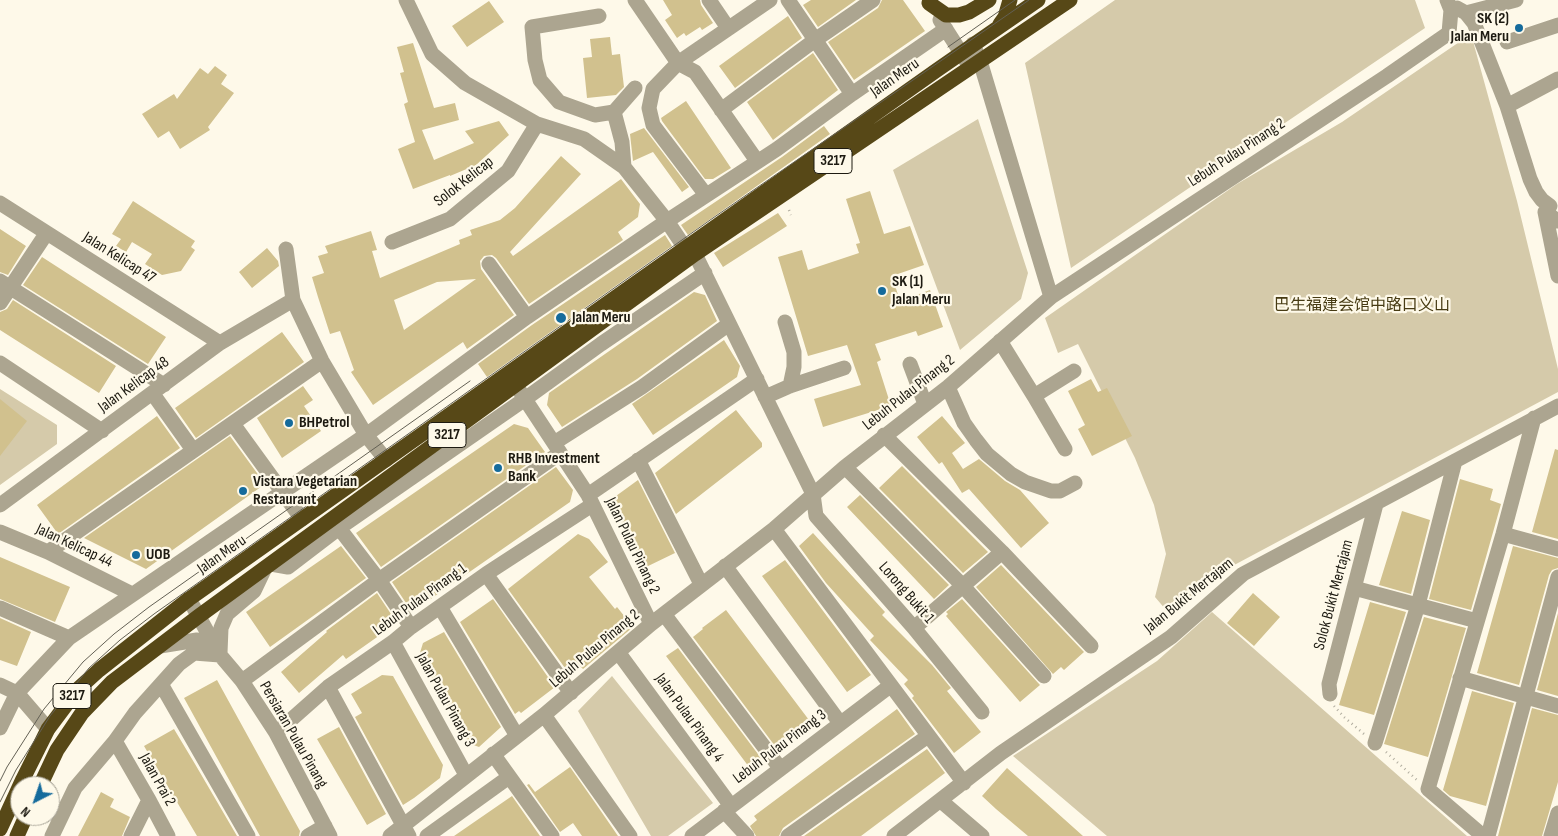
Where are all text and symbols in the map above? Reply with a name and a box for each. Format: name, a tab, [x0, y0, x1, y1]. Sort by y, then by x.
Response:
place label: SK (2) Jalan Meru	[1451, 9, 1509, 47]
marker: SK (2) Jalan Meru	[1513, 22, 1525, 34]
street label: Jalan Meru	[867, 54, 923, 102]
street label: Lebuh Pulau Pinang 2	[1185, 115, 1289, 191]
road number: 3217	[814, 148, 852, 174]
street label: Solok Kelicap	[430, 153, 498, 211]
street label: Jalan Kelicap 47	[79, 228, 159, 288]
place label: SK (1) Jalan Meru	[892, 272, 950, 310]
marker: SK (1) Jalan Meru	[876, 285, 888, 297]
park label: 巴生福建会馆中路口义山	[1274, 296, 1450, 316]
place label: Jalan Meru	[572, 308, 630, 328]
marker: Jalan Meru	[554, 311, 568, 325]
street label: Lebuh Pulau Pinang 2	[859, 351, 959, 435]
street label: Jalan Kelicap 48	[95, 353, 173, 417]
place label: BHPetrol	[299, 413, 349, 433]
marker: BHPetrol	[283, 417, 295, 429]
road number: 3217	[428, 422, 466, 448]
place label: RHB Investment Bank	[508, 449, 600, 487]
marker: RHB Investment Bank	[492, 462, 504, 474]
place label: Vistara Vegetarian Restaurant	[253, 472, 357, 510]
marker: Vistara Vegetarian Restaurant	[237, 485, 249, 497]
street label: Jalan Pulau Pinang 2	[600, 495, 664, 597]
street label: Jalan Kelicap 44	[33, 520, 115, 572]
street label: Jalan Meru	[194, 531, 250, 579]
street label: Solok Bukit Mertajam	[1310, 538, 1358, 652]
place label: UOB	[146, 545, 170, 565]
marker: UOB	[130, 549, 142, 561]
street label: Jalan Bukit Mertajam	[1141, 554, 1237, 638]
street label: Lorong Bukit 1	[874, 558, 938, 628]
street label: Lebuh Pulau Pinang 1	[370, 560, 470, 640]
street label: Lebuh Pulau Pinang 2	[546, 606, 644, 692]
street label: Jalan Pulau Pinang 3	[411, 649, 479, 751]
street label: Jalan Pulau Pinang 4	[650, 670, 728, 766]
street label: Persiaran Pulau Pinang	[255, 678, 331, 792]
road number: 3217	[53, 684, 91, 708]
street label: Lebuh Pulau Pinang 3	[730, 706, 830, 788]
street label: Jalan Prai 2	[135, 750, 179, 810]
north arrow	[10, 776, 60, 826]
text: N	[17, 803, 34, 821]

